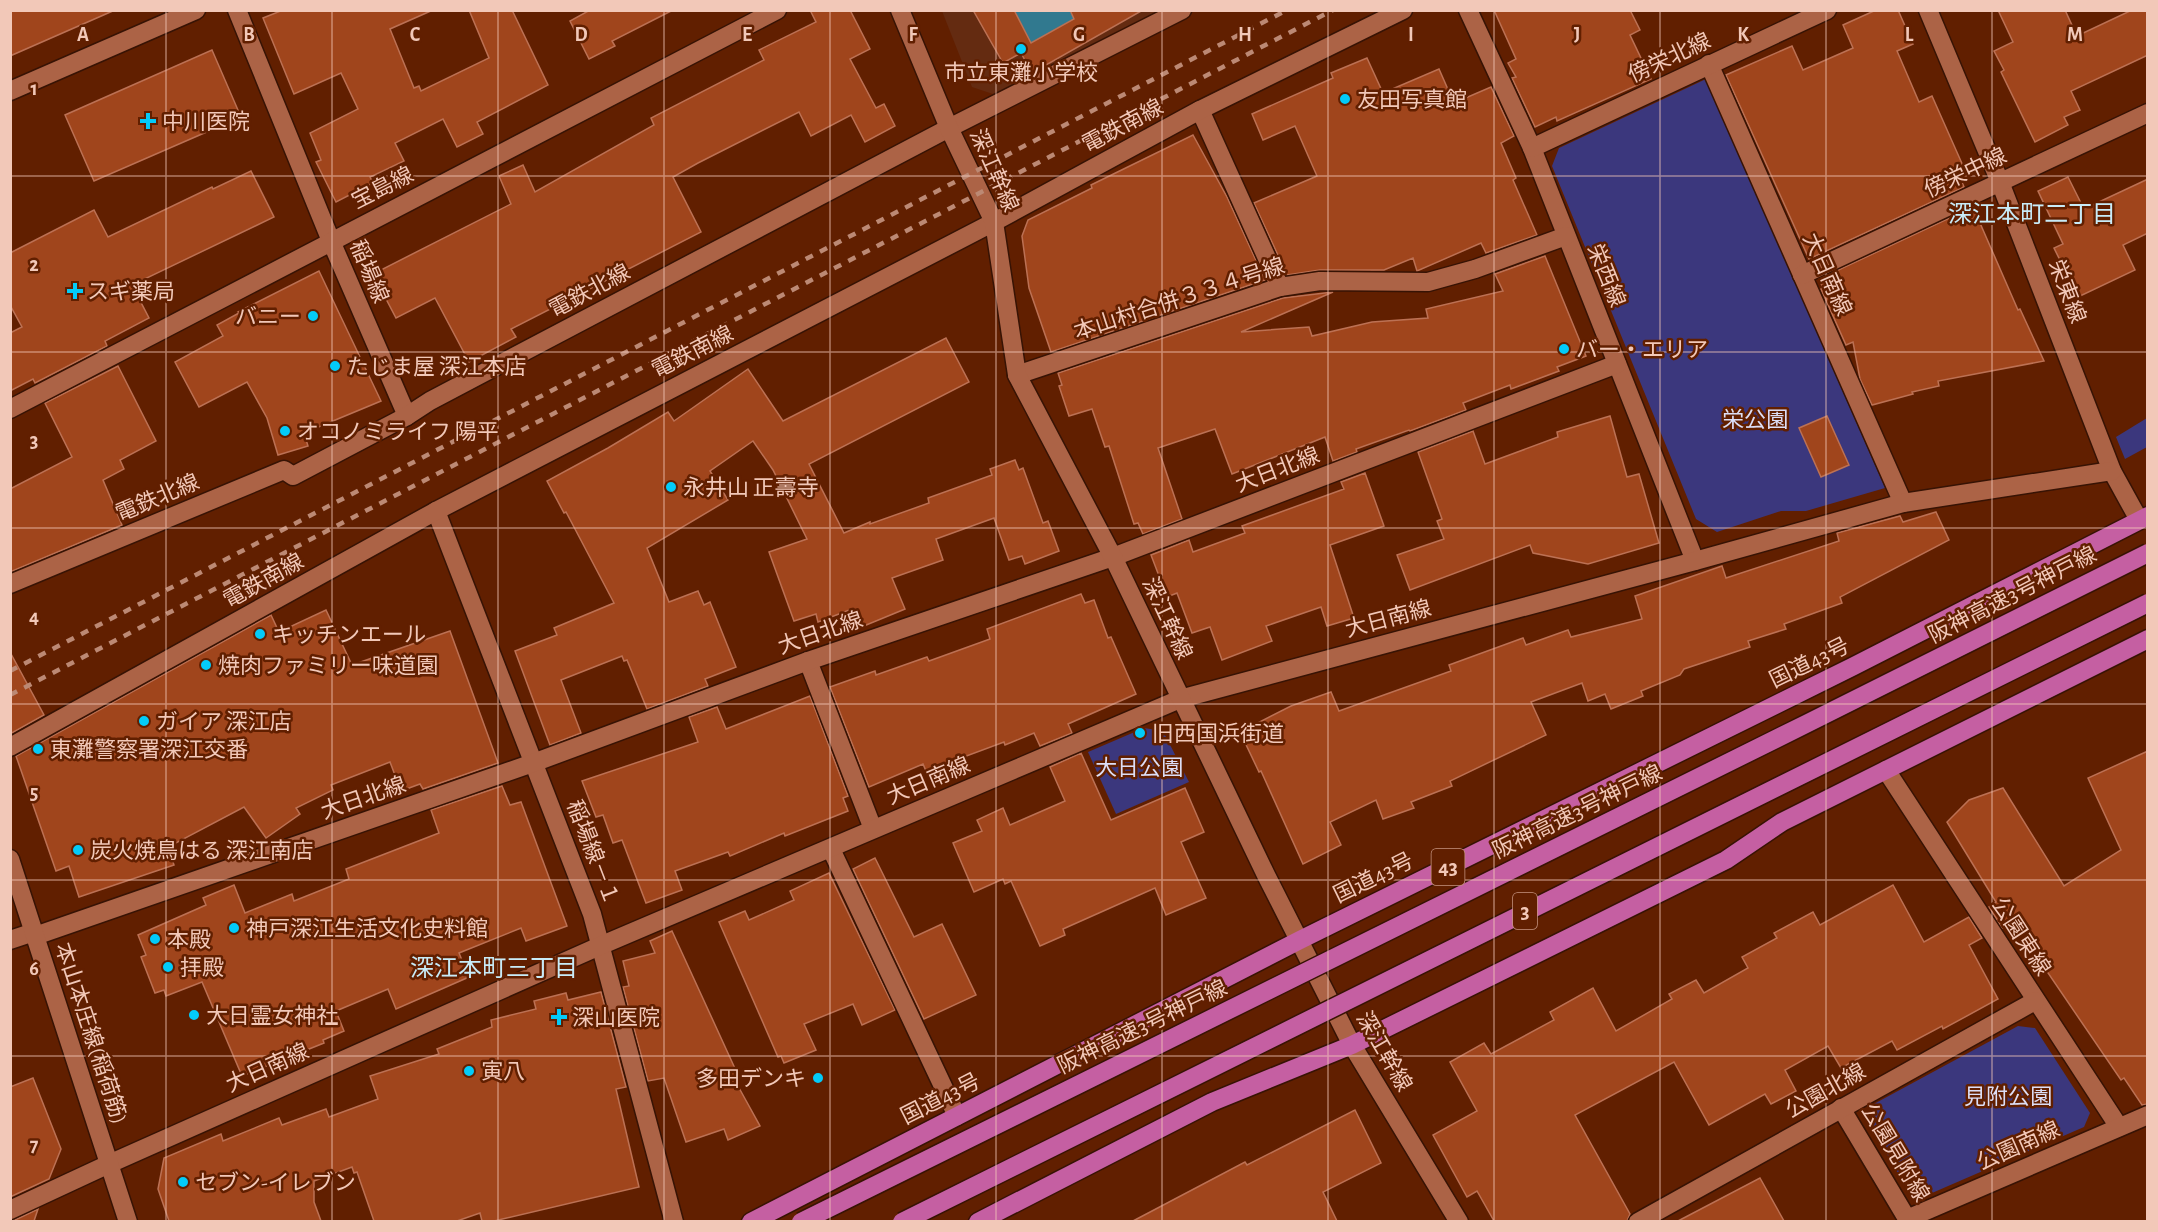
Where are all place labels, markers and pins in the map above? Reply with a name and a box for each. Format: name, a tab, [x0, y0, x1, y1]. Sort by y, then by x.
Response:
marker: 市立東灘小学校	[1014, 42, 1028, 56]
place label: 市立東灘小学校	[944, 61, 1098, 84]
place label: 友田写真館	[1357, 88, 1467, 111]
marker: 友田写真館	[1338, 92, 1352, 106]
place label: 中川医院	[162, 110, 250, 133]
marker: 中川医院	[139, 112, 157, 130]
place label: スギ薬局	[87, 280, 175, 303]
marker: スギ薬局	[68, 284, 82, 298]
place label: バニー	[235, 305, 301, 328]
marker: バニー	[306, 309, 320, 323]
place label: バー・エリア	[1576, 338, 1708, 361]
marker: バー・エリア	[1557, 342, 1571, 356]
place label: たじま屋 深江本店	[347, 355, 527, 378]
marker: たじま屋 深江本店	[328, 359, 342, 373]
place label: オコノミライフ 陽平	[297, 421, 499, 443]
marker: オコノミライフ 陽平	[278, 424, 292, 438]
place label: 永井山 正壽寺	[683, 476, 819, 499]
marker: 永井山 正壽寺	[664, 480, 678, 494]
place label: キッチンエール	[272, 624, 426, 646]
marker: キッチンエール	[253, 627, 267, 641]
place label: 焼肉ファミリー味道園	[218, 654, 438, 677]
marker: 焼肉ファミリー味道園	[199, 658, 213, 672]
place label: ガイア 深江店	[156, 710, 292, 733]
marker: ガイア 深江店	[137, 714, 151, 728]
place label: 旧西国浜街道	[1152, 722, 1284, 745]
marker: 旧西国浜街道	[1133, 726, 1147, 740]
place label: 東灘警察署深江交番	[50, 738, 248, 761]
marker: 東灘警察署深江交番	[31, 742, 45, 756]
place label: 炭火焼鳥はる 深江南店	[90, 839, 314, 862]
marker: 炭火焼鳥はる 深江南店	[71, 843, 85, 857]
place label: 神戸深江生活文化史料館	[246, 917, 488, 940]
marker: 神戸深江生活文化史料館	[227, 921, 241, 935]
place label: 本殿	[167, 928, 211, 951]
marker: 本殿	[148, 932, 162, 946]
place label: 拝殿	[180, 956, 224, 979]
marker: 拝殿	[161, 960, 175, 974]
place label: 大日霊女神社	[206, 1004, 338, 1027]
place label: 深山医院	[572, 1006, 660, 1029]
marker: 大日霊女神社	[187, 1008, 201, 1022]
marker: 深山医院	[550, 1008, 568, 1026]
place label: 寅八	[481, 1060, 525, 1083]
marker: 寅八	[462, 1064, 476, 1078]
place label: 多田デンキ	[696, 1067, 806, 1090]
marker: 多田デンキ	[811, 1071, 825, 1085]
place label: セブン-イレブン	[195, 1171, 356, 1194]
marker: セブン-イレブン	[176, 1175, 190, 1189]

